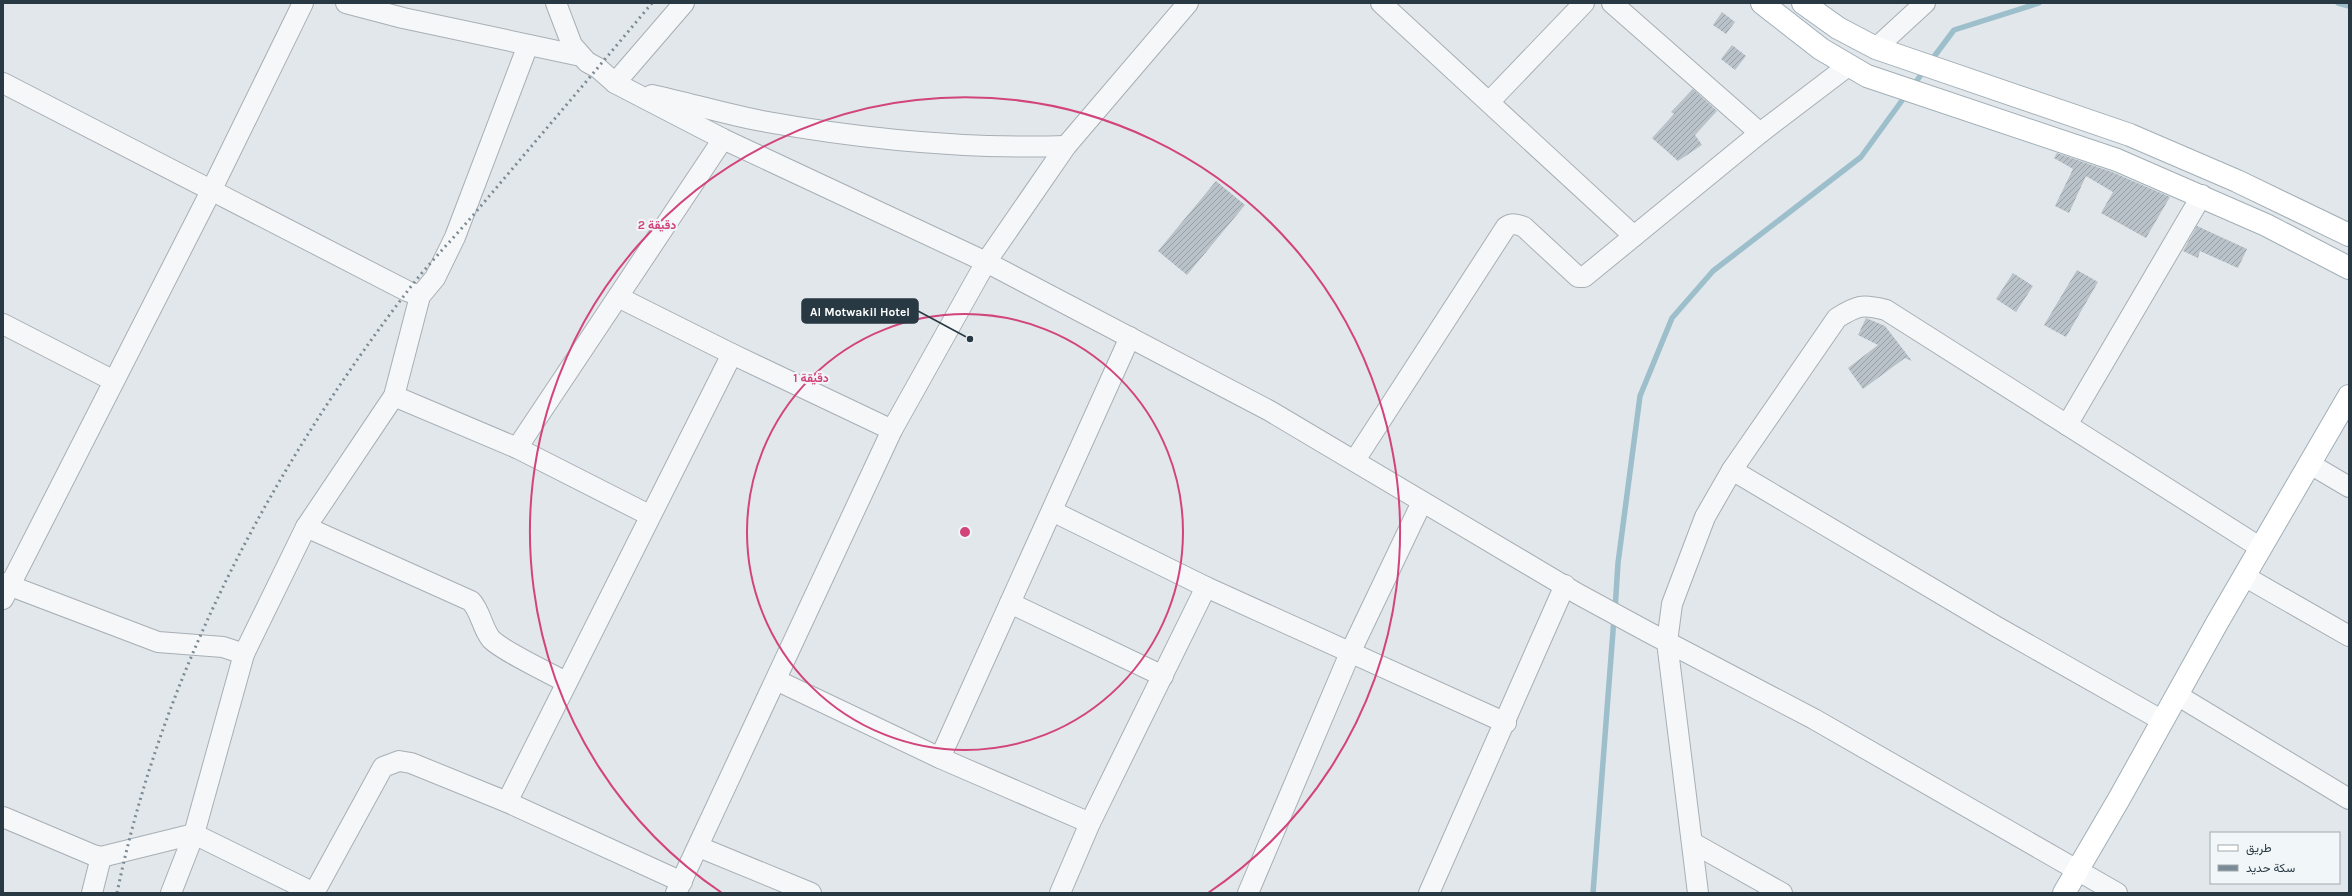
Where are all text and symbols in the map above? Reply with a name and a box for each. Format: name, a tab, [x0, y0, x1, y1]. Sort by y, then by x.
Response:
text: 2 دقيقة	[638, 218, 676, 232]
callout: Al Motwakil Hotel	[802, 299, 918, 323]
text: Al Motwakil Hotel	[810, 305, 910, 319]
text: 1 دقيقة	[793, 371, 829, 385]
centre of rings	[958, 525, 972, 539]
legend	[2210, 832, 2340, 884]
text: طريق	[2246, 841, 2272, 856]
text: سكة حديد	[2246, 861, 2295, 875]

